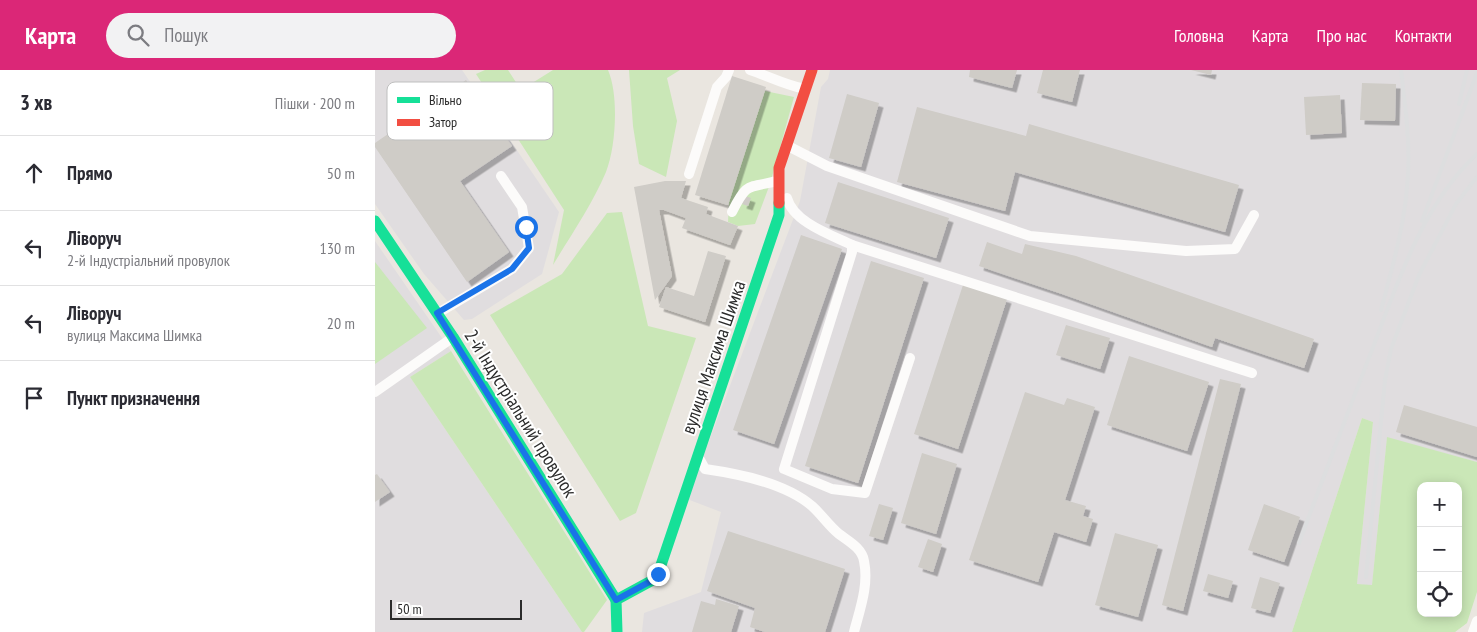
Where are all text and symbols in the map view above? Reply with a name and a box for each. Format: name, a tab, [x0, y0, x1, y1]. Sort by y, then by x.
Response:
search box	[106, 13, 456, 58]
text: Карта	[25, 20, 76, 51]
icon: search	[124, 21, 152, 49]
text: Пошук	[164, 23, 208, 47]
text: Головна	[1174, 24, 1224, 47]
text: Карта	[1252, 24, 1289, 47]
text: Про нас	[1317, 24, 1367, 47]
text: Контакти	[1395, 24, 1452, 47]
legend	[387, 82, 553, 140]
text: 3 хв	[20, 89, 52, 116]
text: Вільно	[429, 91, 462, 109]
text: Пішки · 200 m	[275, 93, 355, 113]
text: Затор	[429, 113, 457, 131]
icon: ahead	[20, 159, 48, 187]
text: Прямо	[67, 161, 112, 185]
text: 50 m	[327, 163, 355, 183]
route start	[515, 216, 538, 239]
text: Ліворуч	[67, 226, 121, 250]
icon: left	[20, 234, 48, 262]
text: 130 m	[320, 238, 355, 258]
text: 2-й Індустріальний провулок	[67, 250, 230, 270]
street label: вулиця Максима Шимка	[676, 277, 750, 437]
text: Ліворуч	[67, 301, 121, 325]
icon: left	[20, 309, 48, 337]
text: 20 m	[327, 313, 355, 333]
text: вулиця Максима Шимка	[67, 325, 202, 345]
street label: 2-й Індустріальний провулок	[460, 325, 583, 502]
icon: arrive	[20, 384, 48, 412]
text: Пункт призначення	[67, 386, 200, 410]
map controls	[1417, 482, 1462, 617]
button: +	[1417, 482, 1462, 527]
button: −	[1417, 527, 1462, 572]
route end	[647, 563, 670, 586]
button: locate	[1417, 572, 1462, 617]
scale bar	[390, 597, 523, 620]
text: 50 m	[397, 600, 422, 618]

